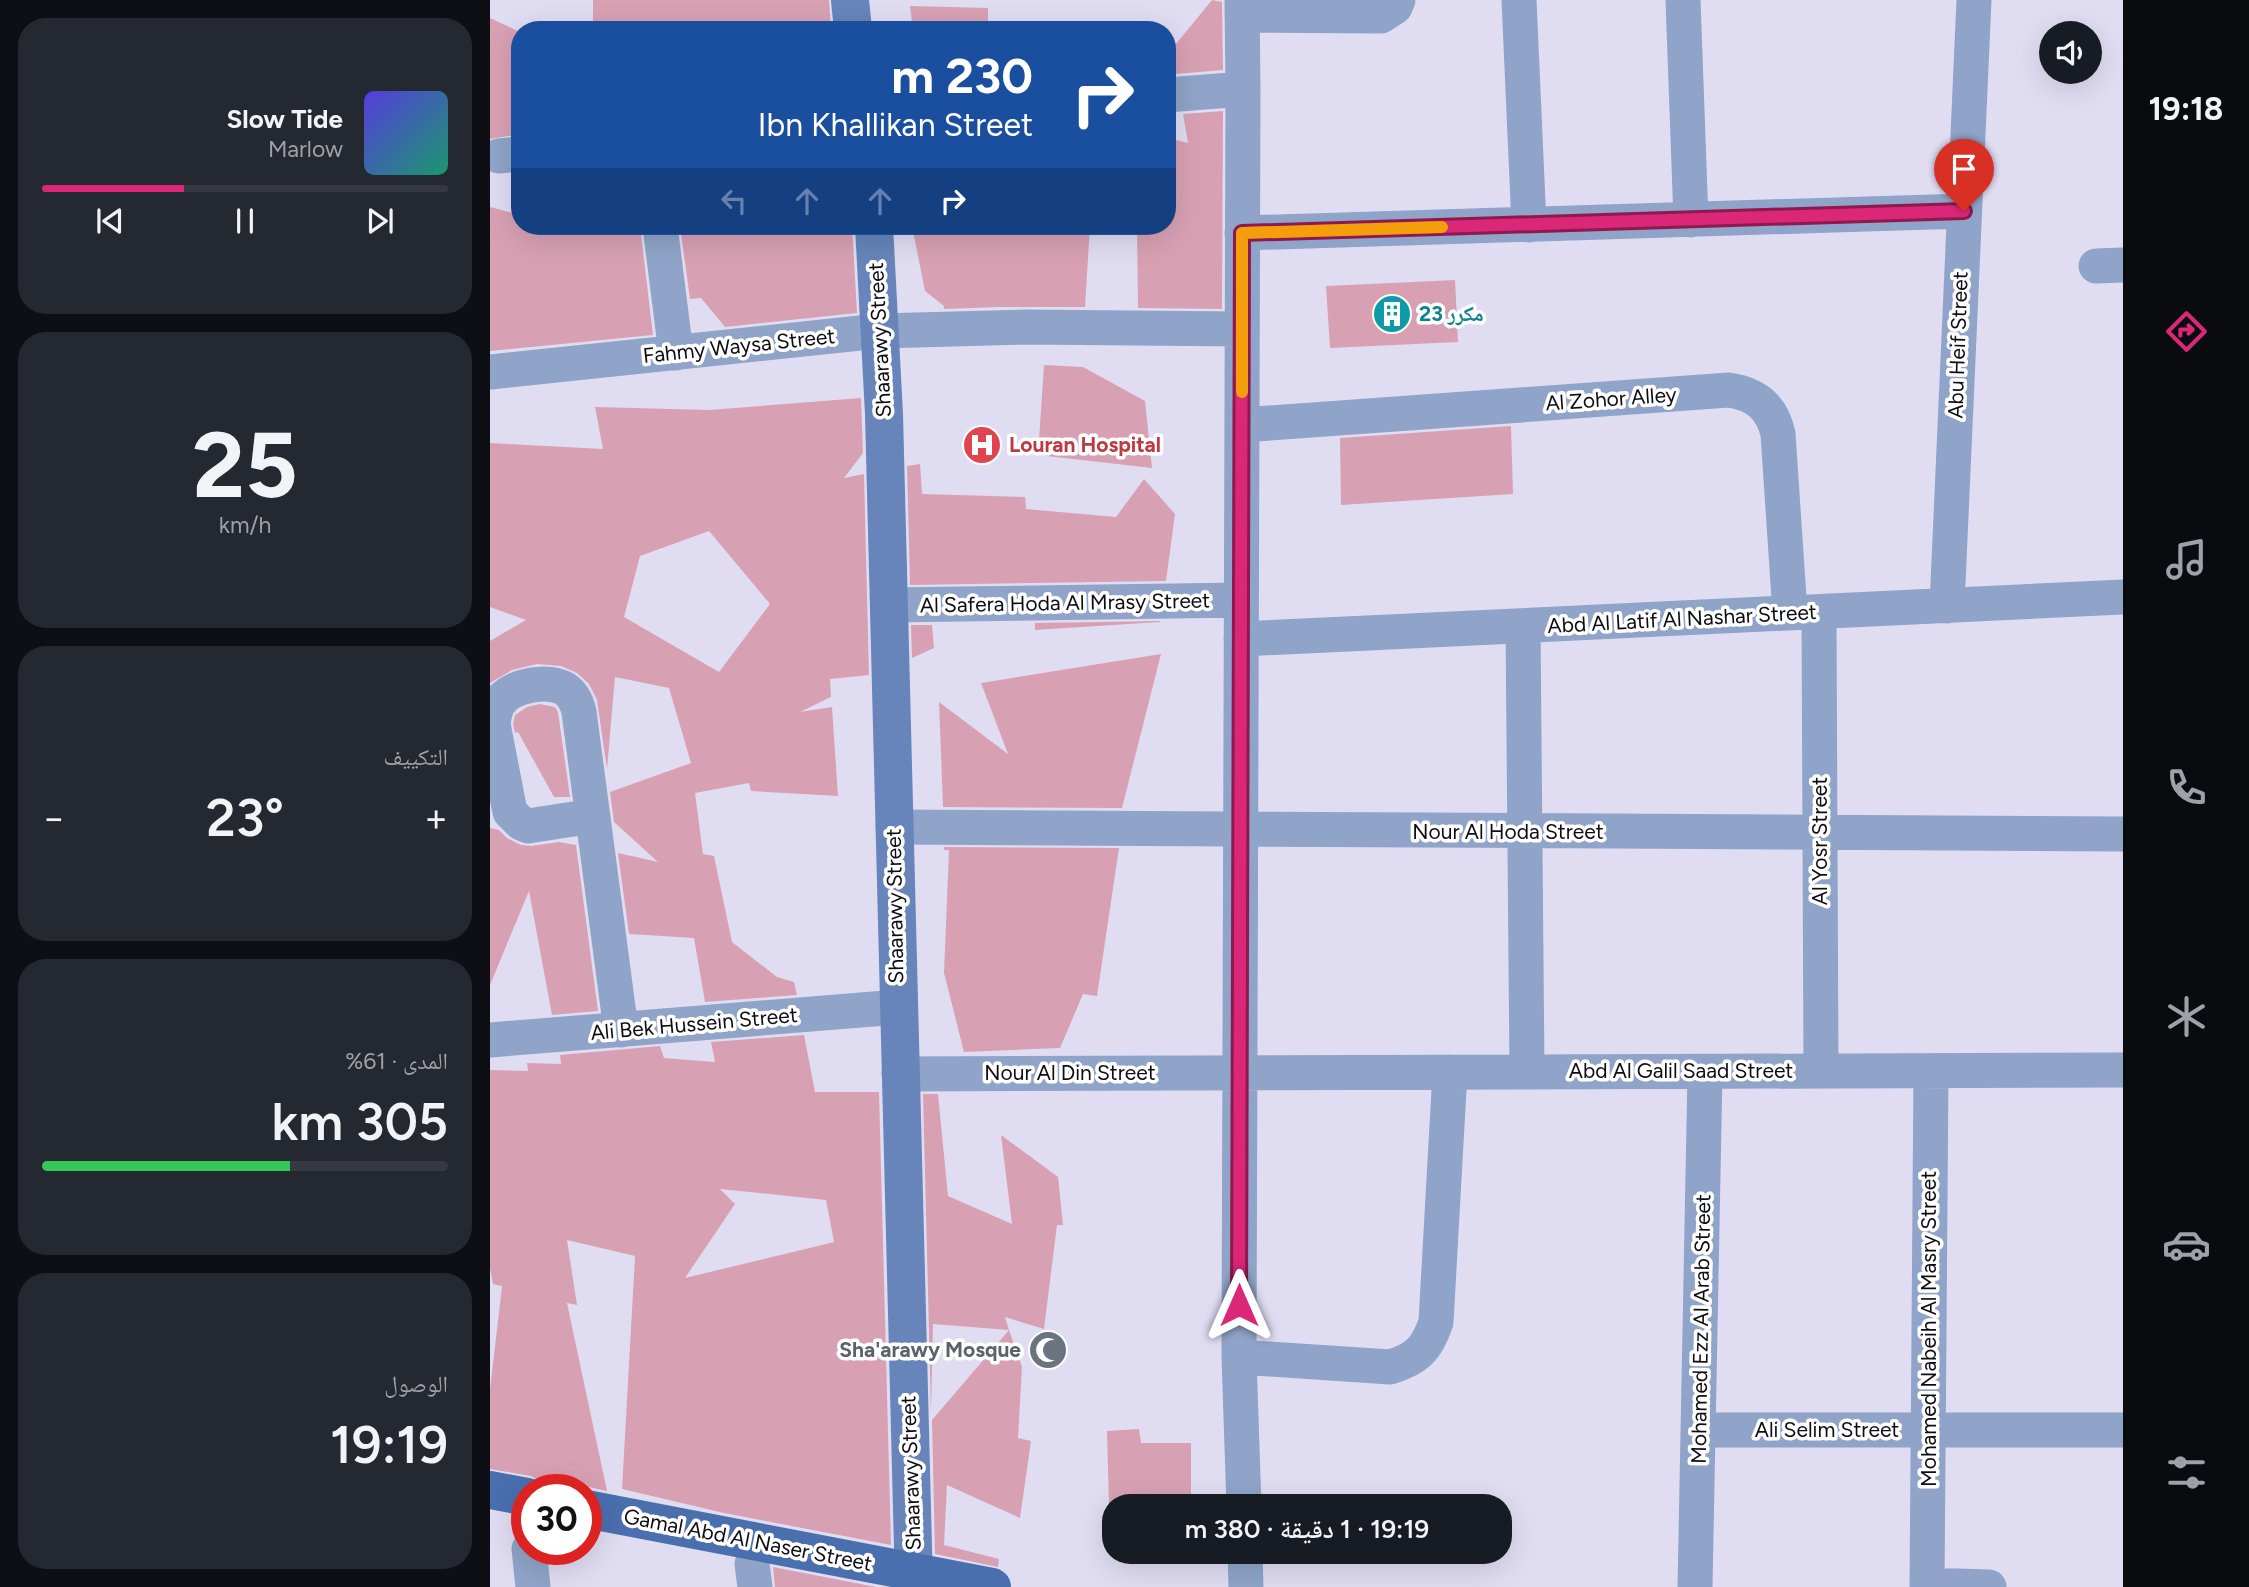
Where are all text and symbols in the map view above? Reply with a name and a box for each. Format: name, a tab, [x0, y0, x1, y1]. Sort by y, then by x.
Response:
map controls	[2039, 21, 2102, 84]
button: sound	[2039, 21, 2102, 84]
text: 230 m	[891, 46, 1033, 105]
icon: right	[1057, 49, 1148, 140]
text: 19:18	[2149, 90, 2223, 128]
text: Slow Tide	[227, 103, 343, 135]
text: Ibn Khallikan Street	[758, 106, 1033, 144]
text: Marlow	[268, 135, 343, 163]
pin	[1934, 139, 1994, 211]
icon: arrive	[1945, 150, 1983, 188]
icon: left	[715, 182, 753, 220]
icon: ahead	[788, 182, 826, 220]
icon: ahead	[861, 182, 899, 220]
icon: right	[934, 182, 972, 220]
icon: previous	[91, 202, 129, 240]
icon: pause	[226, 202, 264, 240]
icon: next	[361, 202, 399, 240]
street label: Shaarawy Street	[863, 262, 896, 418]
street label: Abu Heif Street	[1942, 271, 1973, 419]
building icon: 23 مكرر	[1371, 293, 1413, 335]
place label: 23 مكرر	[1419, 301, 1484, 326]
icon: directions	[2162, 307, 2211, 356]
street label: Fahmy Waysa Street	[642, 323, 836, 368]
street label: Al Zohor Alley	[1544, 381, 1677, 416]
text: 25	[192, 411, 298, 520]
hospital icon: Louran Hospital	[961, 424, 1003, 466]
place label: Louran Hospital	[1009, 432, 1161, 457]
text: km/h	[219, 511, 271, 539]
icon: music	[2162, 535, 2211, 584]
street label: Al Safera Hoda Al Mrasy Street	[920, 587, 1210, 618]
street label: Abd Al Latif Al Nashar Street	[1547, 599, 1817, 638]
text: التكييف	[383, 743, 448, 771]
icon: phone	[2162, 763, 2211, 812]
street label: Al Yosr Street	[1807, 777, 1832, 905]
text: 23°	[206, 787, 284, 849]
text: −	[42, 795, 66, 841]
text: +	[424, 795, 448, 841]
street label: Nour Al Hoda Street	[1412, 819, 1604, 844]
street label: Shaarawy Street	[881, 828, 908, 984]
icon: climate	[2162, 992, 2211, 1041]
street label: Ali Bek Hussein Street	[589, 1002, 799, 1045]
text: المدى · 61%	[345, 1047, 448, 1075]
street label: Abd Al Galil Saad Street	[1569, 1058, 1793, 1083]
street label: Nour Al Din Street	[984, 1060, 1156, 1085]
text: 305 km	[271, 1091, 448, 1153]
street label: Mohamed Nabeih Al Masry Street	[1916, 1171, 1941, 1487]
street label: Mohamed Ezz Al Arab Street	[1686, 1194, 1715, 1464]
icon: car	[2162, 1220, 2211, 1269]
position arrow	[1202, 1268, 1276, 1342]
mosque icon: Sha'arawy Mosque	[1027, 1329, 1069, 1371]
place label: Sha'arawy Mosque	[839, 1337, 1021, 1362]
text: الوصول	[384, 1370, 448, 1398]
street label: Shaarawy Street	[895, 1395, 926, 1551]
text: 19:19	[330, 1414, 448, 1476]
street label: Ali Selim Street	[1755, 1417, 1899, 1442]
icon: filters	[2162, 1448, 2211, 1497]
speed limit sign: 30	[511, 1474, 602, 1565]
street label: Gamal Abd Al Naser Street	[622, 1503, 874, 1576]
text: 19:19 · 1 دقيقة · 380 m	[1185, 1513, 1429, 1545]

